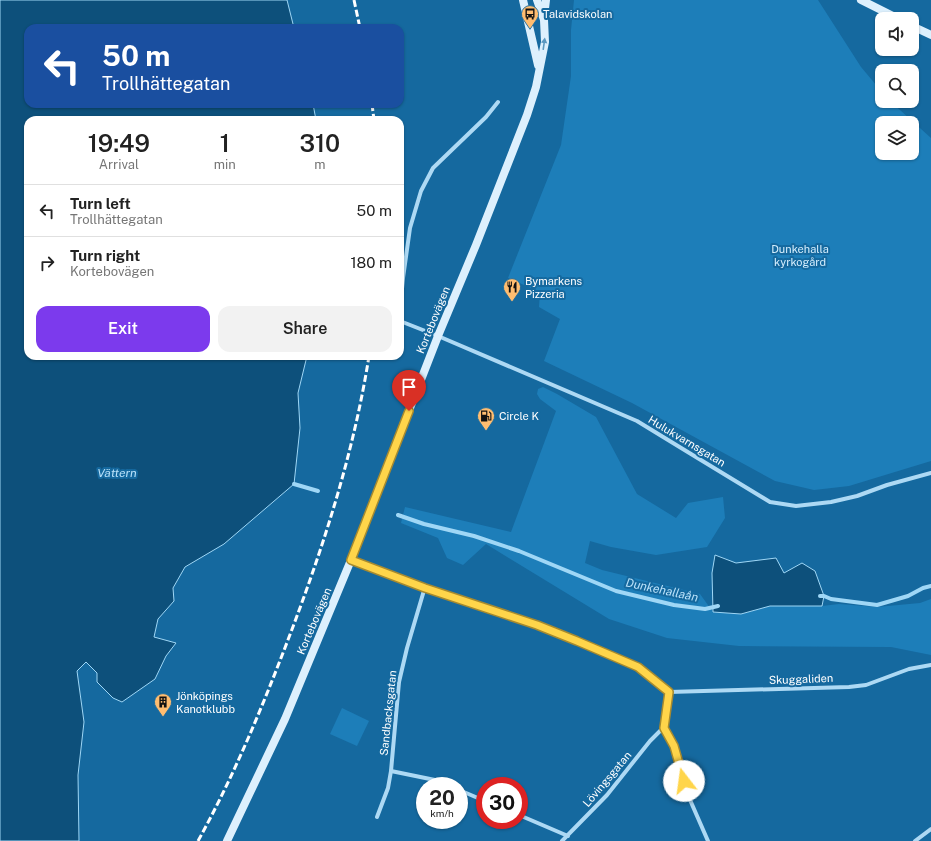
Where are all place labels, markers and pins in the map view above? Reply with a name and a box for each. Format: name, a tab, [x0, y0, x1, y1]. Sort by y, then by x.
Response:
bus stop icon: Talavidskolan	[520, 4, 540, 29]
place label: Talavidskolan	[543, 8, 612, 20]
place label: Bymarkens Pizzeria	[525, 275, 583, 300]
restaurant icon: Bymarkens Pizzeria	[502, 277, 522, 302]
pin	[392, 370, 426, 411]
fuel station icon: Circle K	[476, 406, 496, 431]
place label: Circle K	[499, 410, 539, 422]
place label: Jönköpings Kanotklubb	[176, 690, 235, 715]
building icon: Jönköpings Kanotklubb	[153, 692, 173, 717]

